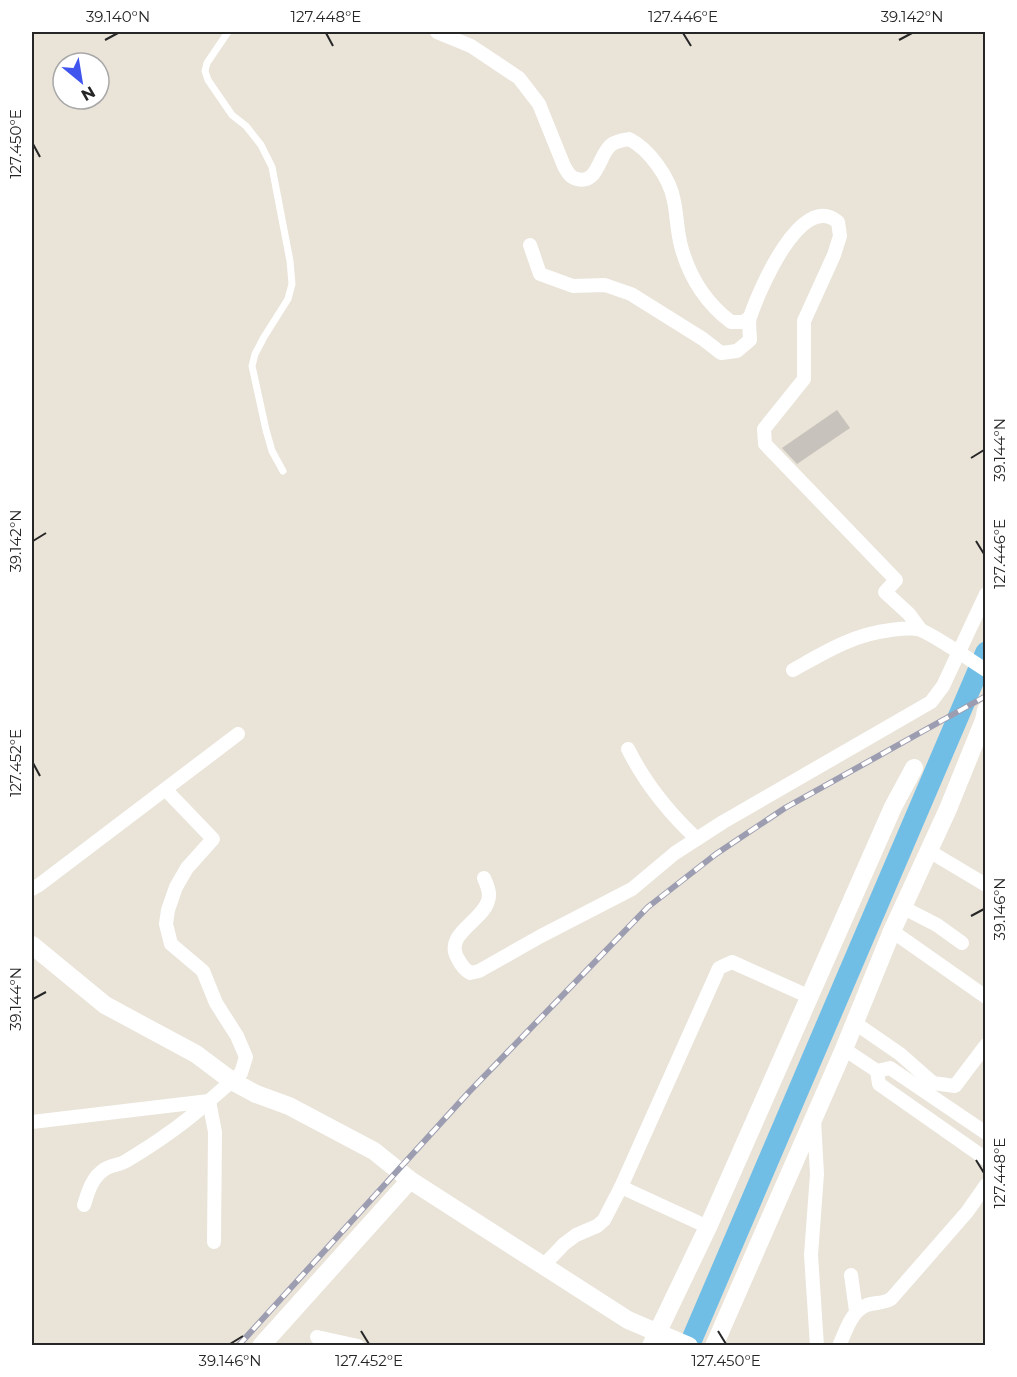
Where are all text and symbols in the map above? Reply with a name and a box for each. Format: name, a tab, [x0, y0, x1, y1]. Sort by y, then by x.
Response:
text: 39.140°N	[86, 7, 150, 26]
text: 127.448°E	[291, 7, 361, 26]
text: 127.446°E	[648, 7, 718, 26]
text: 39.142°N	[881, 7, 943, 26]
north arrow	[51, 51, 111, 111]
text: N	[78, 82, 99, 105]
text: 127.450°E	[6, 109, 25, 179]
text: 39.144°N	[990, 418, 1009, 482]
text: 39.142°N	[6, 510, 25, 572]
text: 127.446°E	[990, 519, 1009, 589]
text: 127.452°E	[6, 729, 25, 797]
text: 39.146°N	[990, 877, 1009, 941]
text: 39.144°N	[6, 967, 25, 1031]
text: 127.448°E	[990, 1138, 1009, 1208]
text: 39.146°N	[198, 1351, 262, 1370]
text: 127.452°E	[335, 1351, 403, 1370]
text: 127.450°E	[691, 1351, 761, 1370]

